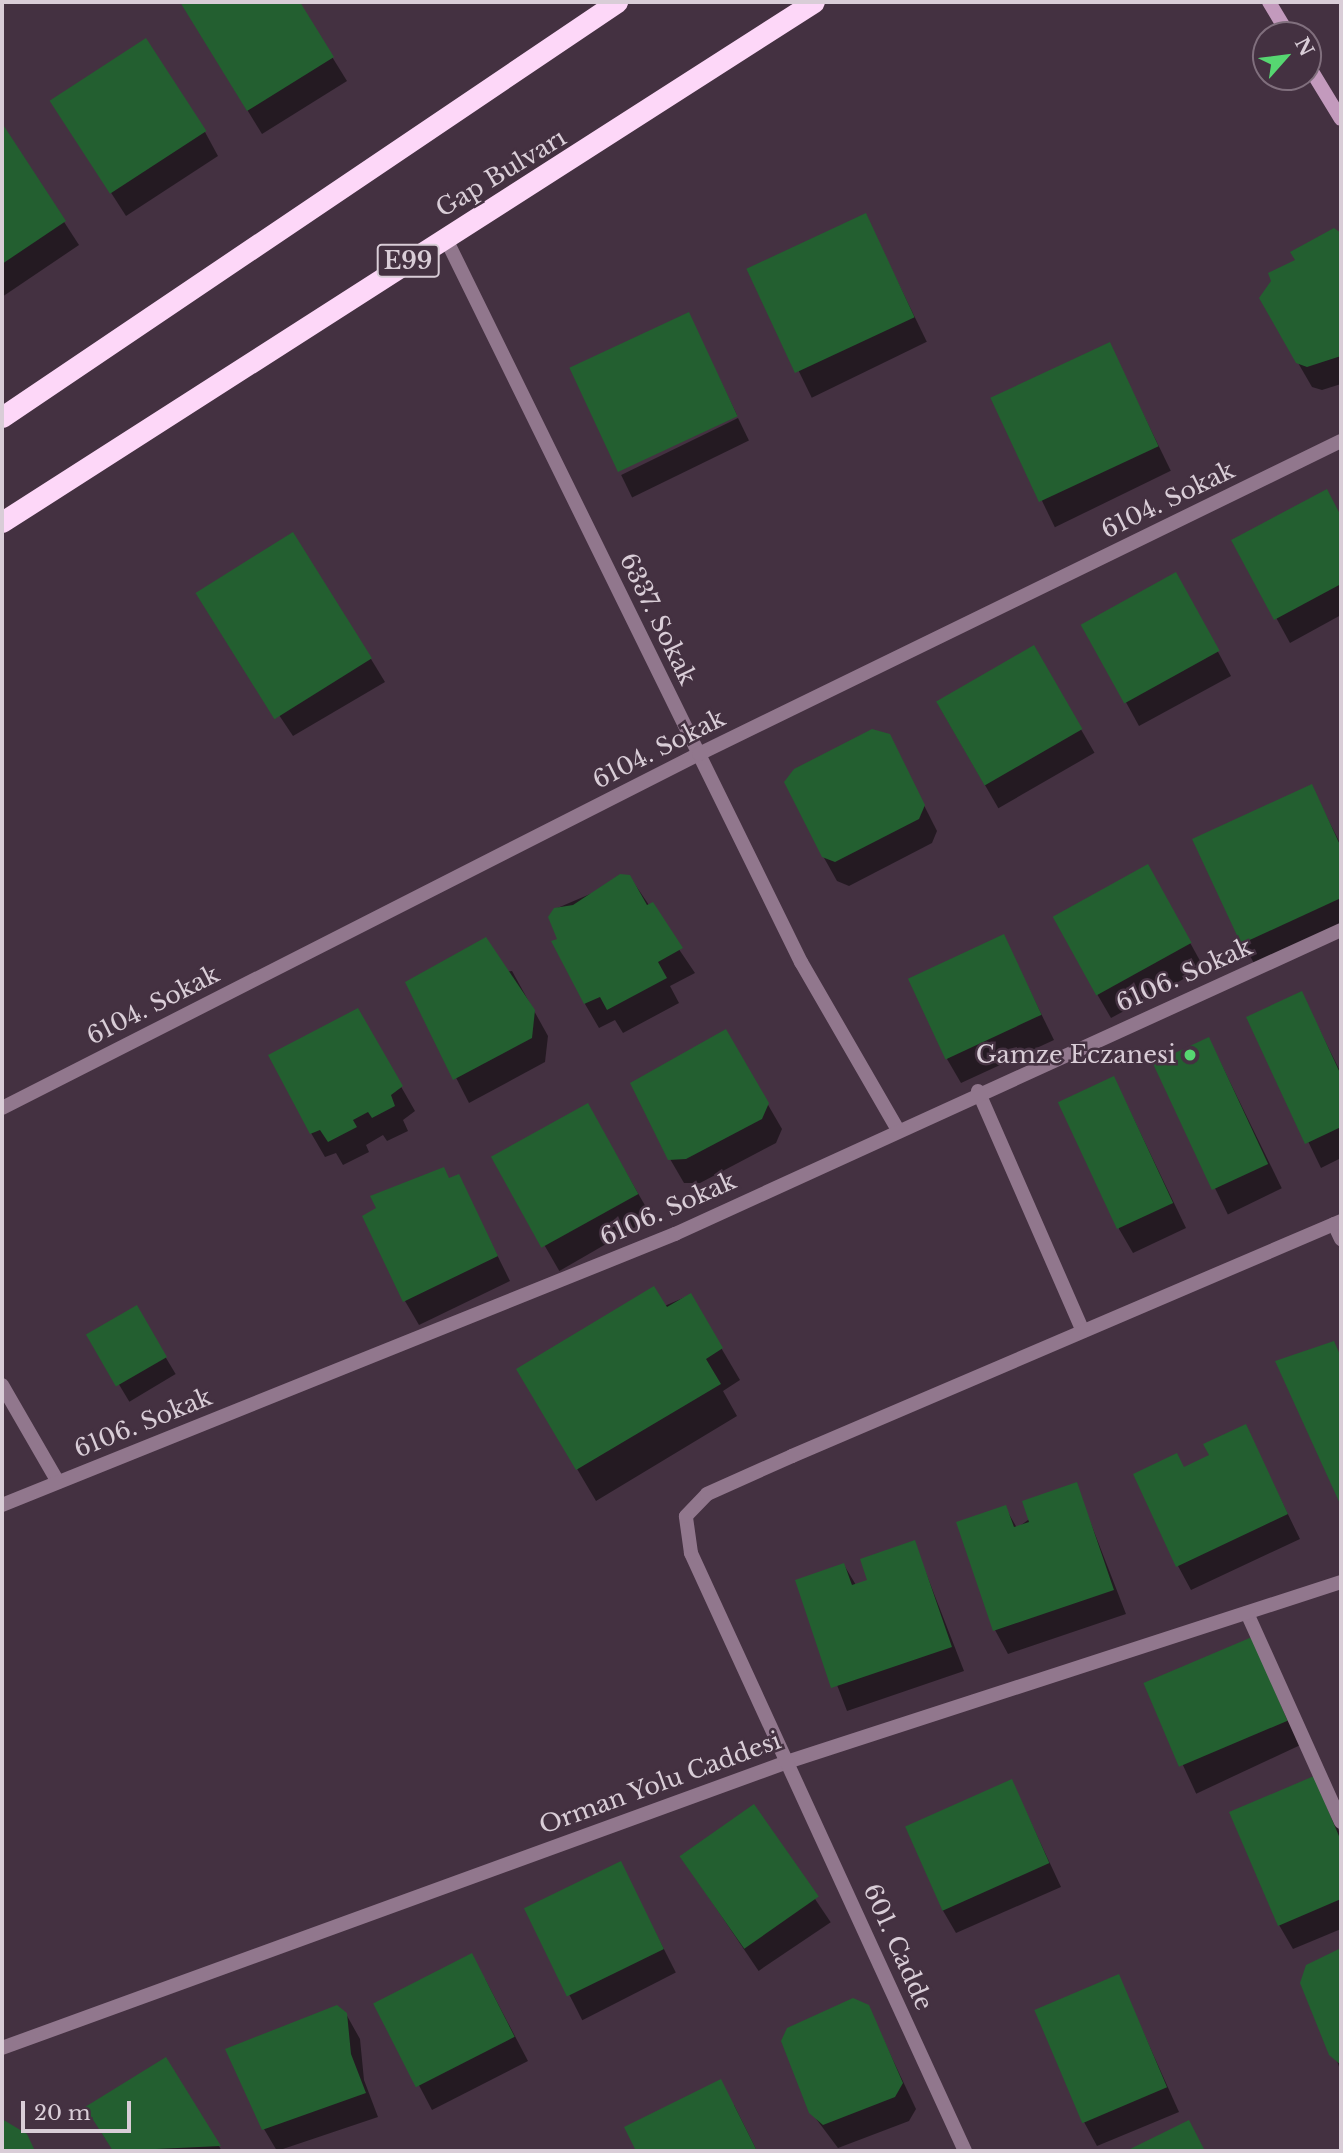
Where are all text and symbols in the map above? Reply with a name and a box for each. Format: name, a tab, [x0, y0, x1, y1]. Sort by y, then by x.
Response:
north arrow	[1252, 21, 1322, 91]
text: N	[1290, 34, 1319, 60]
street label: Gap Bulvarı	[431, 123, 571, 223]
road number: E99	[376, 242, 440, 280]
street label: 6104. Sokak	[1097, 455, 1239, 545]
street label: 6337. Sokak	[614, 548, 702, 690]
street label: 6104. Sokak	[588, 703, 730, 795]
street label: 6106. Sokak	[1111, 932, 1257, 1018]
street label: 6104. Sokak	[82, 959, 224, 1051]
place label: Gamze Eczanesi	[976, 1041, 1176, 1069]
marker: Gamze Eczanesi	[1182, 1047, 1198, 1063]
street label: 6106. Sokak	[595, 1166, 741, 1252]
street label: 6106. Sokak	[70, 1382, 216, 1464]
street label: Orman Yolu Caddesi	[535, 1726, 785, 1840]
street label: 601. Cadde	[857, 1879, 939, 2015]
scale bar	[24, 2086, 135, 2130]
text: 20 m	[34, 2100, 91, 2126]

